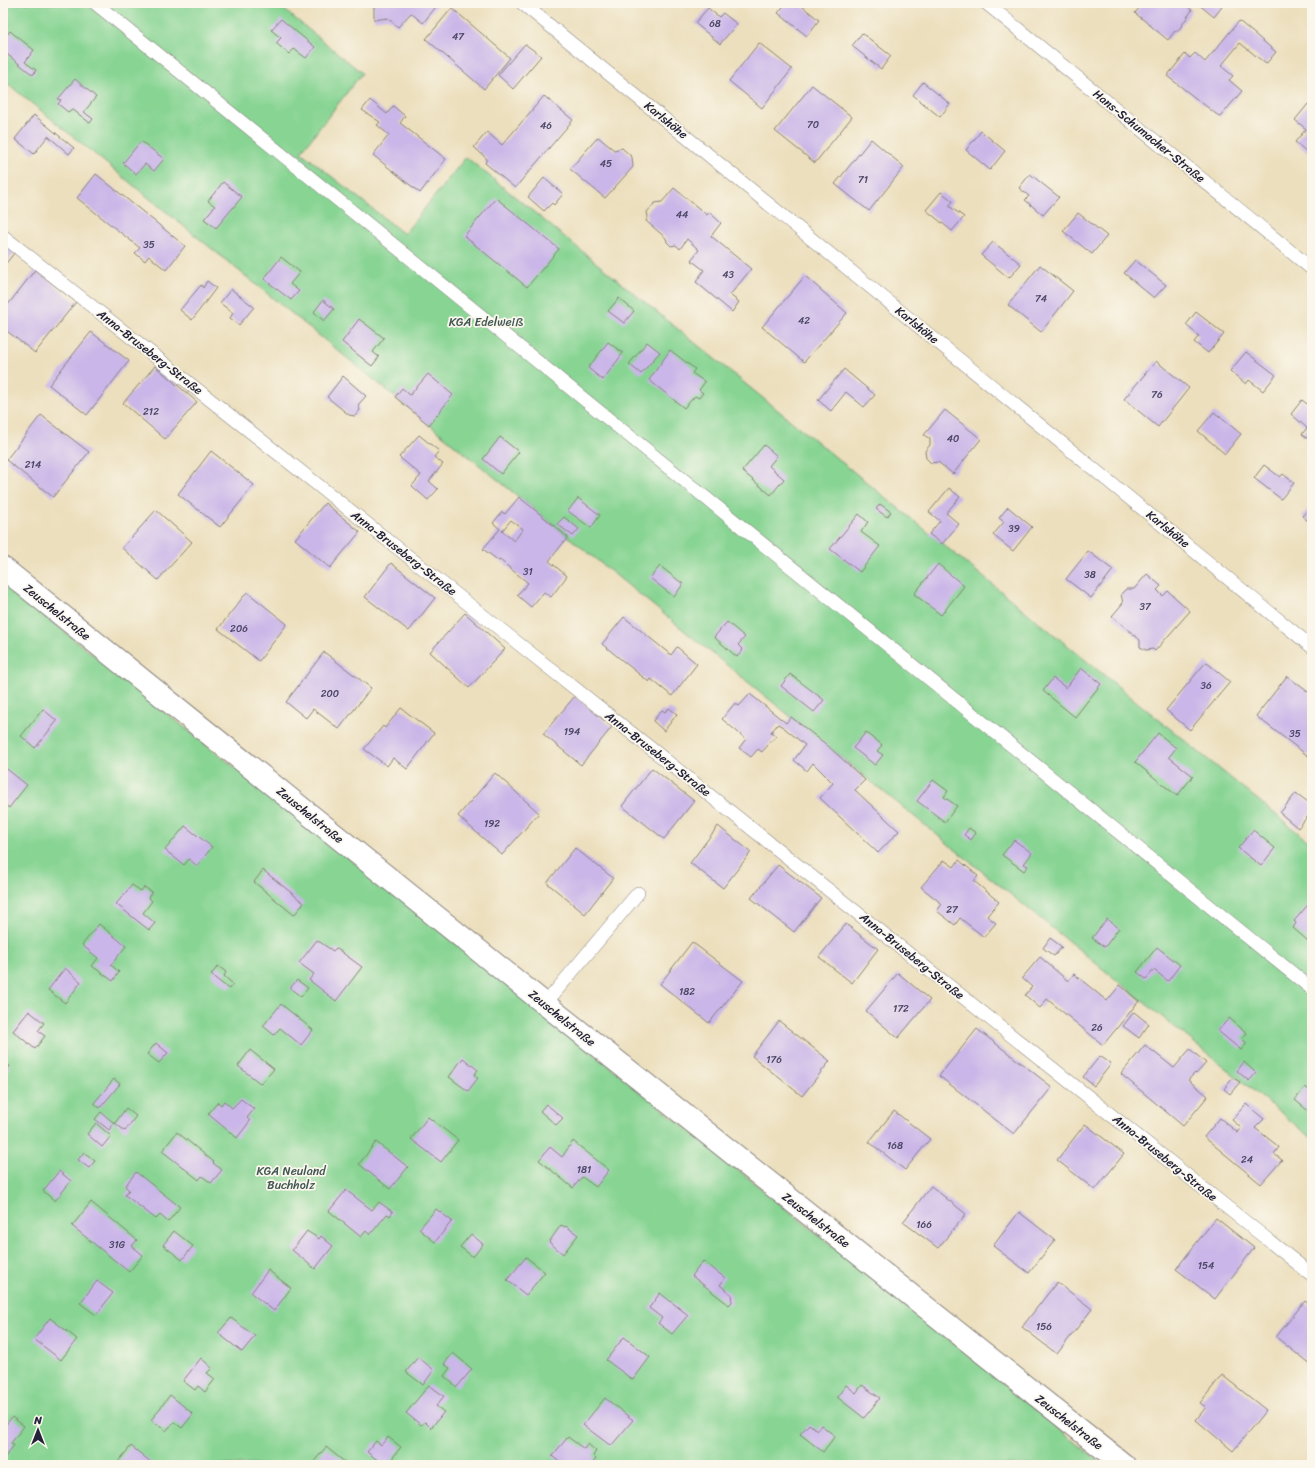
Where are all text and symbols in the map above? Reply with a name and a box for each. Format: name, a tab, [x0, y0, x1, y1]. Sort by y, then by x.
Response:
house number: 68	[709, 15, 721, 33]
house number: 47	[452, 28, 465, 46]
street label: Hans-Schumacher-Straße	[1088, 83, 1210, 189]
street label: Karlshöhe	[639, 95, 693, 145]
house number: 70	[807, 116, 819, 134]
house number: 46	[540, 117, 552, 135]
house number: 45	[600, 155, 612, 173]
house number: 71	[858, 171, 868, 189]
house number: 44	[676, 206, 688, 224]
house number: 35	[143, 236, 155, 254]
house number: 43	[722, 266, 734, 284]
house number: 74	[1035, 290, 1047, 308]
street label: Karlshöhe	[890, 300, 944, 350]
street label: Anna-Bruseberg-Straße	[91, 303, 208, 401]
park label: KGA Edelweiß	[449, 311, 523, 333]
house number: 42	[798, 312, 810, 330]
house number: 76	[1151, 386, 1163, 404]
house number: 212	[143, 403, 159, 421]
house number: 40	[947, 430, 959, 448]
house number: 214	[25, 456, 41, 474]
street label: Anna-Bruseberg-Straße	[345, 504, 462, 602]
street label: Karlshöhe	[1141, 504, 1195, 554]
house number: 39	[1008, 520, 1020, 538]
house number: 31	[523, 563, 533, 581]
house number: 38	[1084, 566, 1096, 584]
street label: Zeuschelstraße	[18, 578, 96, 646]
house number: 37	[1139, 598, 1152, 616]
house number: 206	[230, 620, 248, 638]
house number: 36	[1200, 677, 1212, 695]
house number: 200	[321, 685, 339, 703]
street label: Anna-Bruseberg-Straße	[599, 705, 716, 803]
house number: 194	[564, 723, 580, 741]
house number: 35	[1289, 725, 1301, 743]
street label: Zeuschelstraße	[271, 781, 349, 849]
house number: 192	[484, 815, 500, 833]
house number: 27	[946, 901, 959, 919]
street label: Anna-Bruseberg-Straße	[854, 906, 969, 1005]
house number: 182	[679, 983, 695, 1001]
street label: Zeuschelstraße	[523, 984, 601, 1052]
house number: 172	[893, 1000, 909, 1018]
house number: 26	[1091, 1019, 1103, 1037]
house number: 176	[766, 1051, 782, 1069]
street label: Anna-Bruseberg-Straße	[1107, 1108, 1222, 1207]
house number: 168	[887, 1137, 903, 1155]
house number: 24	[1241, 1151, 1253, 1169]
park label: KGA Neuland Buchholz	[256, 1160, 326, 1196]
house number: 181	[577, 1161, 591, 1179]
street label: Zeuschelstraße	[777, 1186, 855, 1254]
house number: 166	[916, 1216, 932, 1234]
house number: 31G	[109, 1236, 126, 1254]
house number: 154	[1198, 1257, 1214, 1275]
house number: 156	[1036, 1318, 1052, 1336]
street label: Zeuschelstraße	[1030, 1388, 1108, 1456]
north arrow	[18, 1410, 58, 1450]
text: N	[33, 1411, 42, 1430]

